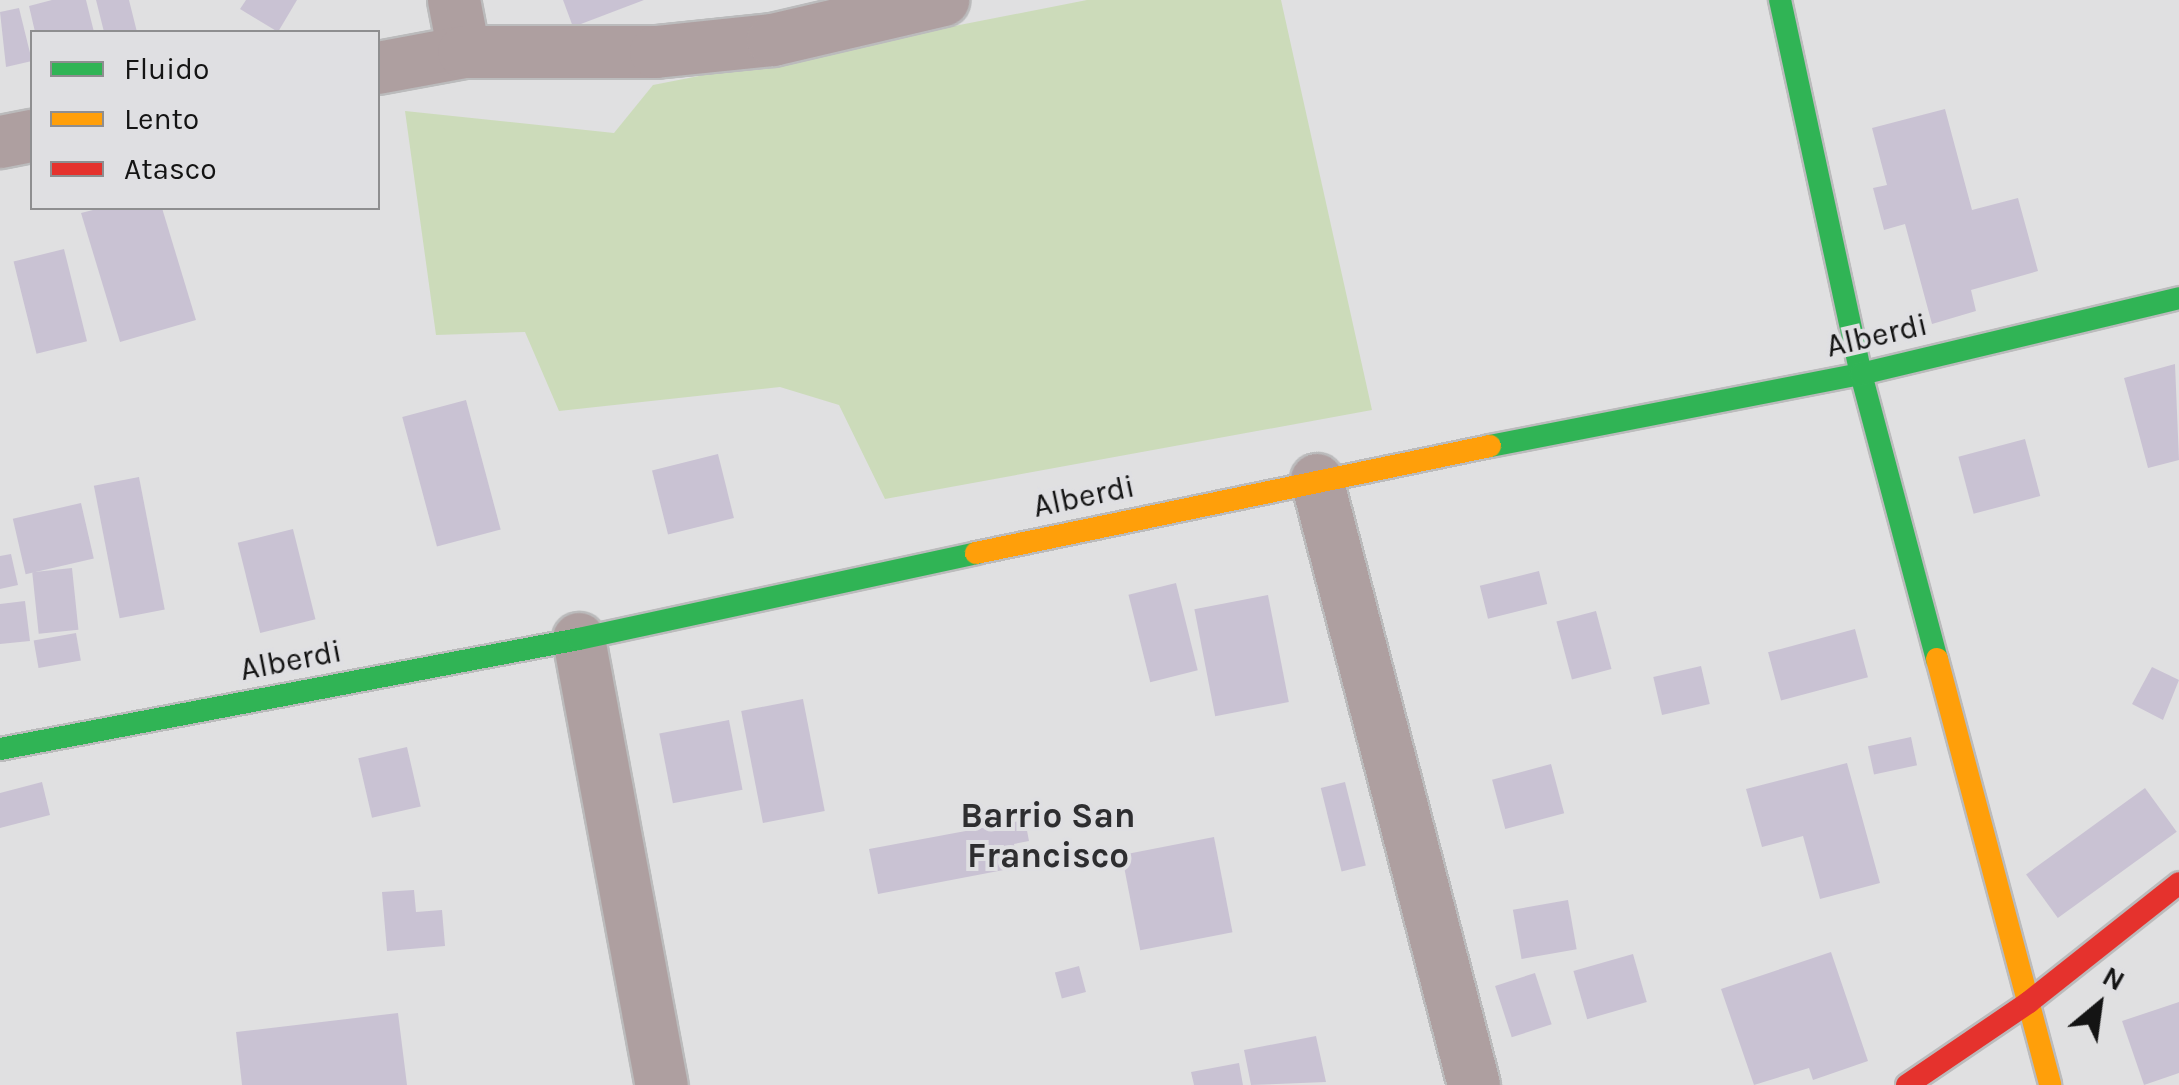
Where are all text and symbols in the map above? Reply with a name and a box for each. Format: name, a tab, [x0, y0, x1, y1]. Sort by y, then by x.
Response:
legend	[30, 30, 380, 210]
text: Fluido	[124, 51, 209, 87]
text: Lento	[124, 101, 199, 137]
text: Atasco	[124, 151, 217, 187]
street label: Alberdi	[1823, 306, 1931, 366]
street label: Alberdi	[1030, 468, 1138, 526]
street label: Alberdi	[237, 632, 345, 690]
district label: Barrio San Francisco	[960, 795, 1136, 877]
north arrow	[2049, 955, 2149, 1055]
text: N	[2097, 959, 2131, 998]

